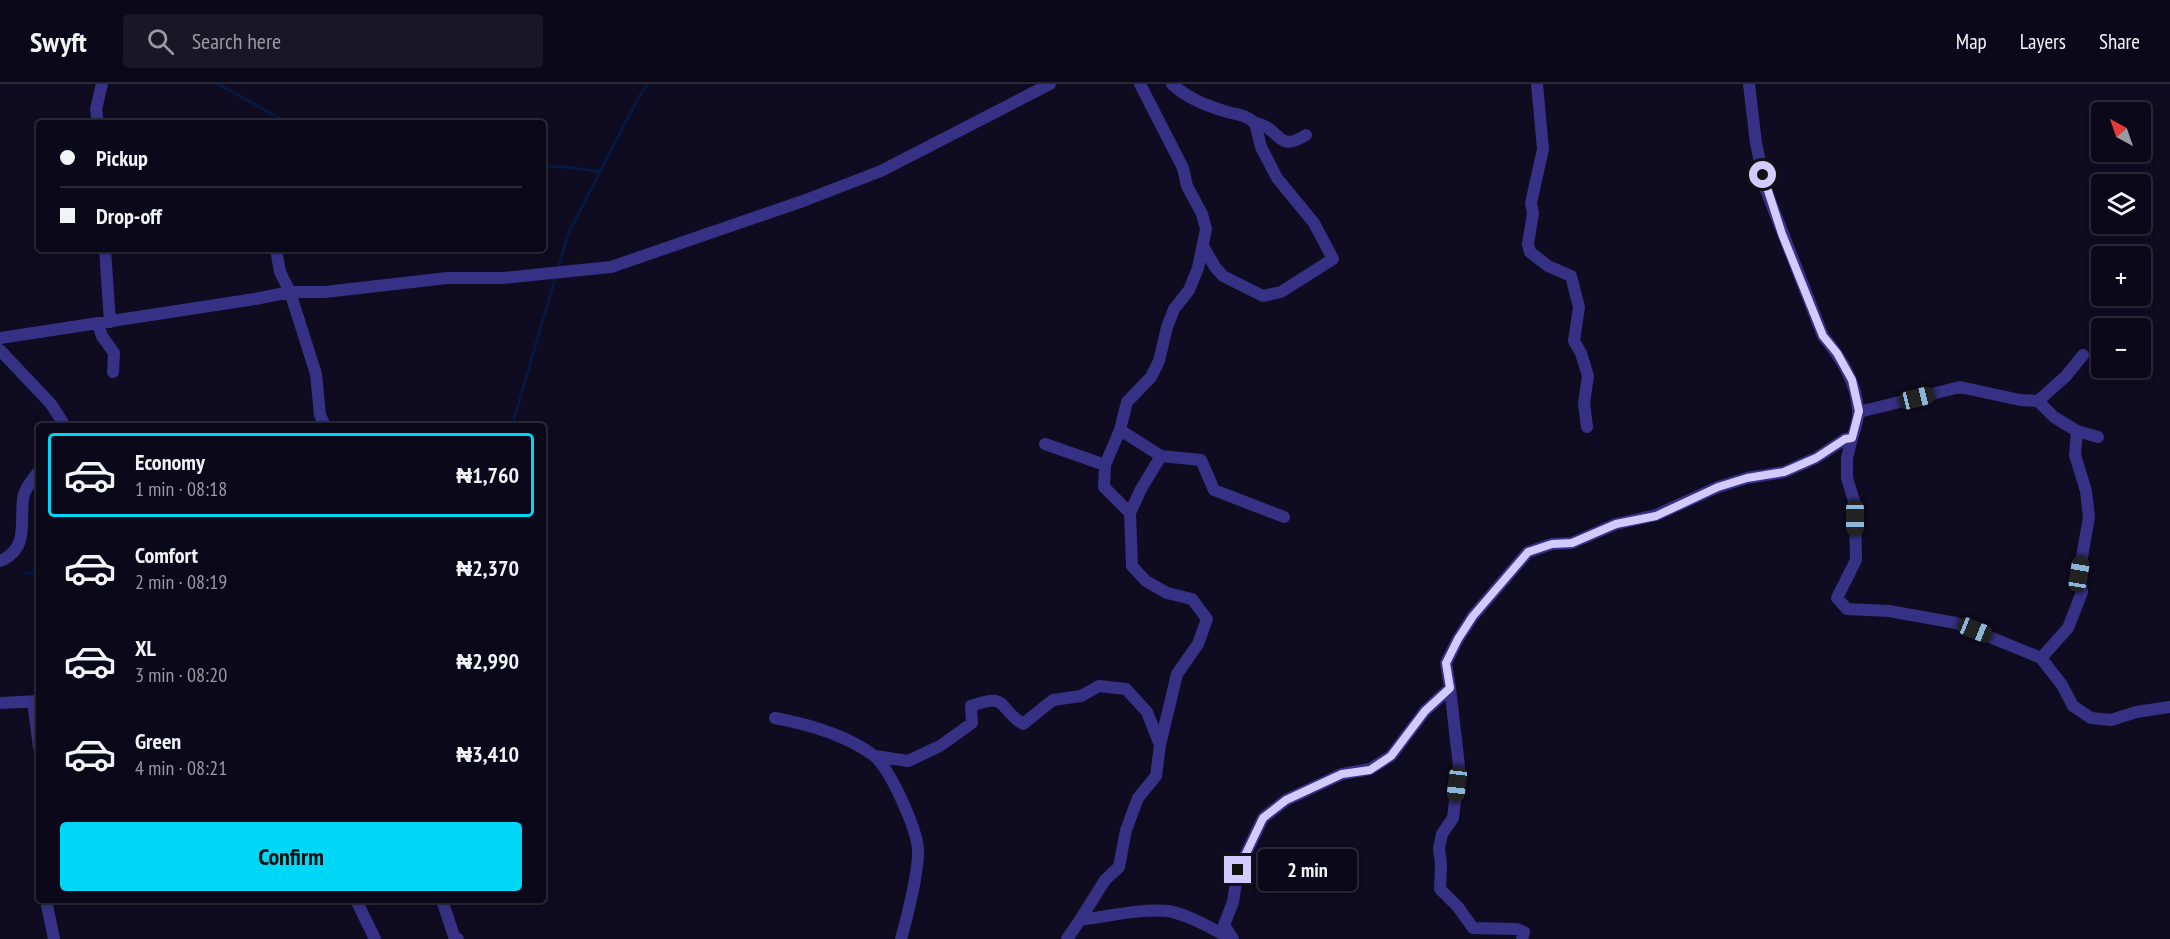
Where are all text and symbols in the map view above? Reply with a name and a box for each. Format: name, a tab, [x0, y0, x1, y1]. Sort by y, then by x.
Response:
search box	[123, 14, 543, 68]
text: Swyft	[30, 23, 87, 60]
icon: search	[144, 25, 177, 58]
text: Search here	[192, 27, 281, 55]
text: Map	[1956, 28, 1987, 55]
text: Layers	[2020, 28, 2066, 55]
text: Share	[2099, 28, 2140, 55]
north arrow	[2091, 102, 2151, 162]
map controls	[2091, 102, 2151, 378]
text: Pickup	[96, 144, 148, 172]
route start	[1749, 161, 1776, 188]
button: layers	[2091, 174, 2151, 234]
text: Drop-off	[96, 202, 162, 230]
button: +	[2091, 246, 2151, 306]
button: −	[2091, 318, 2151, 378]
car	[1897, 385, 1937, 411]
icon: car	[63, 448, 117, 502]
text: Economy	[135, 448, 205, 476]
text: ₦1,760	[456, 461, 519, 489]
text: 1 min · 08:18	[135, 476, 227, 502]
car	[1846, 500, 1864, 536]
icon: car	[63, 541, 117, 595]
text: Comfort	[135, 541, 198, 569]
text: ₦2,370	[456, 554, 519, 582]
car	[2067, 555, 2091, 593]
text: 2 min · 08:19	[135, 569, 227, 595]
car	[1955, 615, 1995, 645]
icon: car	[63, 634, 117, 688]
text: XL	[135, 634, 156, 662]
text: ₦2,990	[456, 647, 519, 675]
text: 3 min · 08:20	[135, 662, 227, 688]
icon: car	[63, 727, 117, 781]
text: Green	[135, 727, 181, 755]
text: ₦3,410	[456, 740, 519, 768]
text: 4 min · 08:21	[135, 755, 227, 781]
car	[1446, 765, 1468, 803]
button: Confirm	[60, 822, 522, 891]
callout: 2 min	[1259, 849, 1358, 891]
route end	[1224, 856, 1251, 883]
text: 2 min	[1287, 857, 1328, 883]

